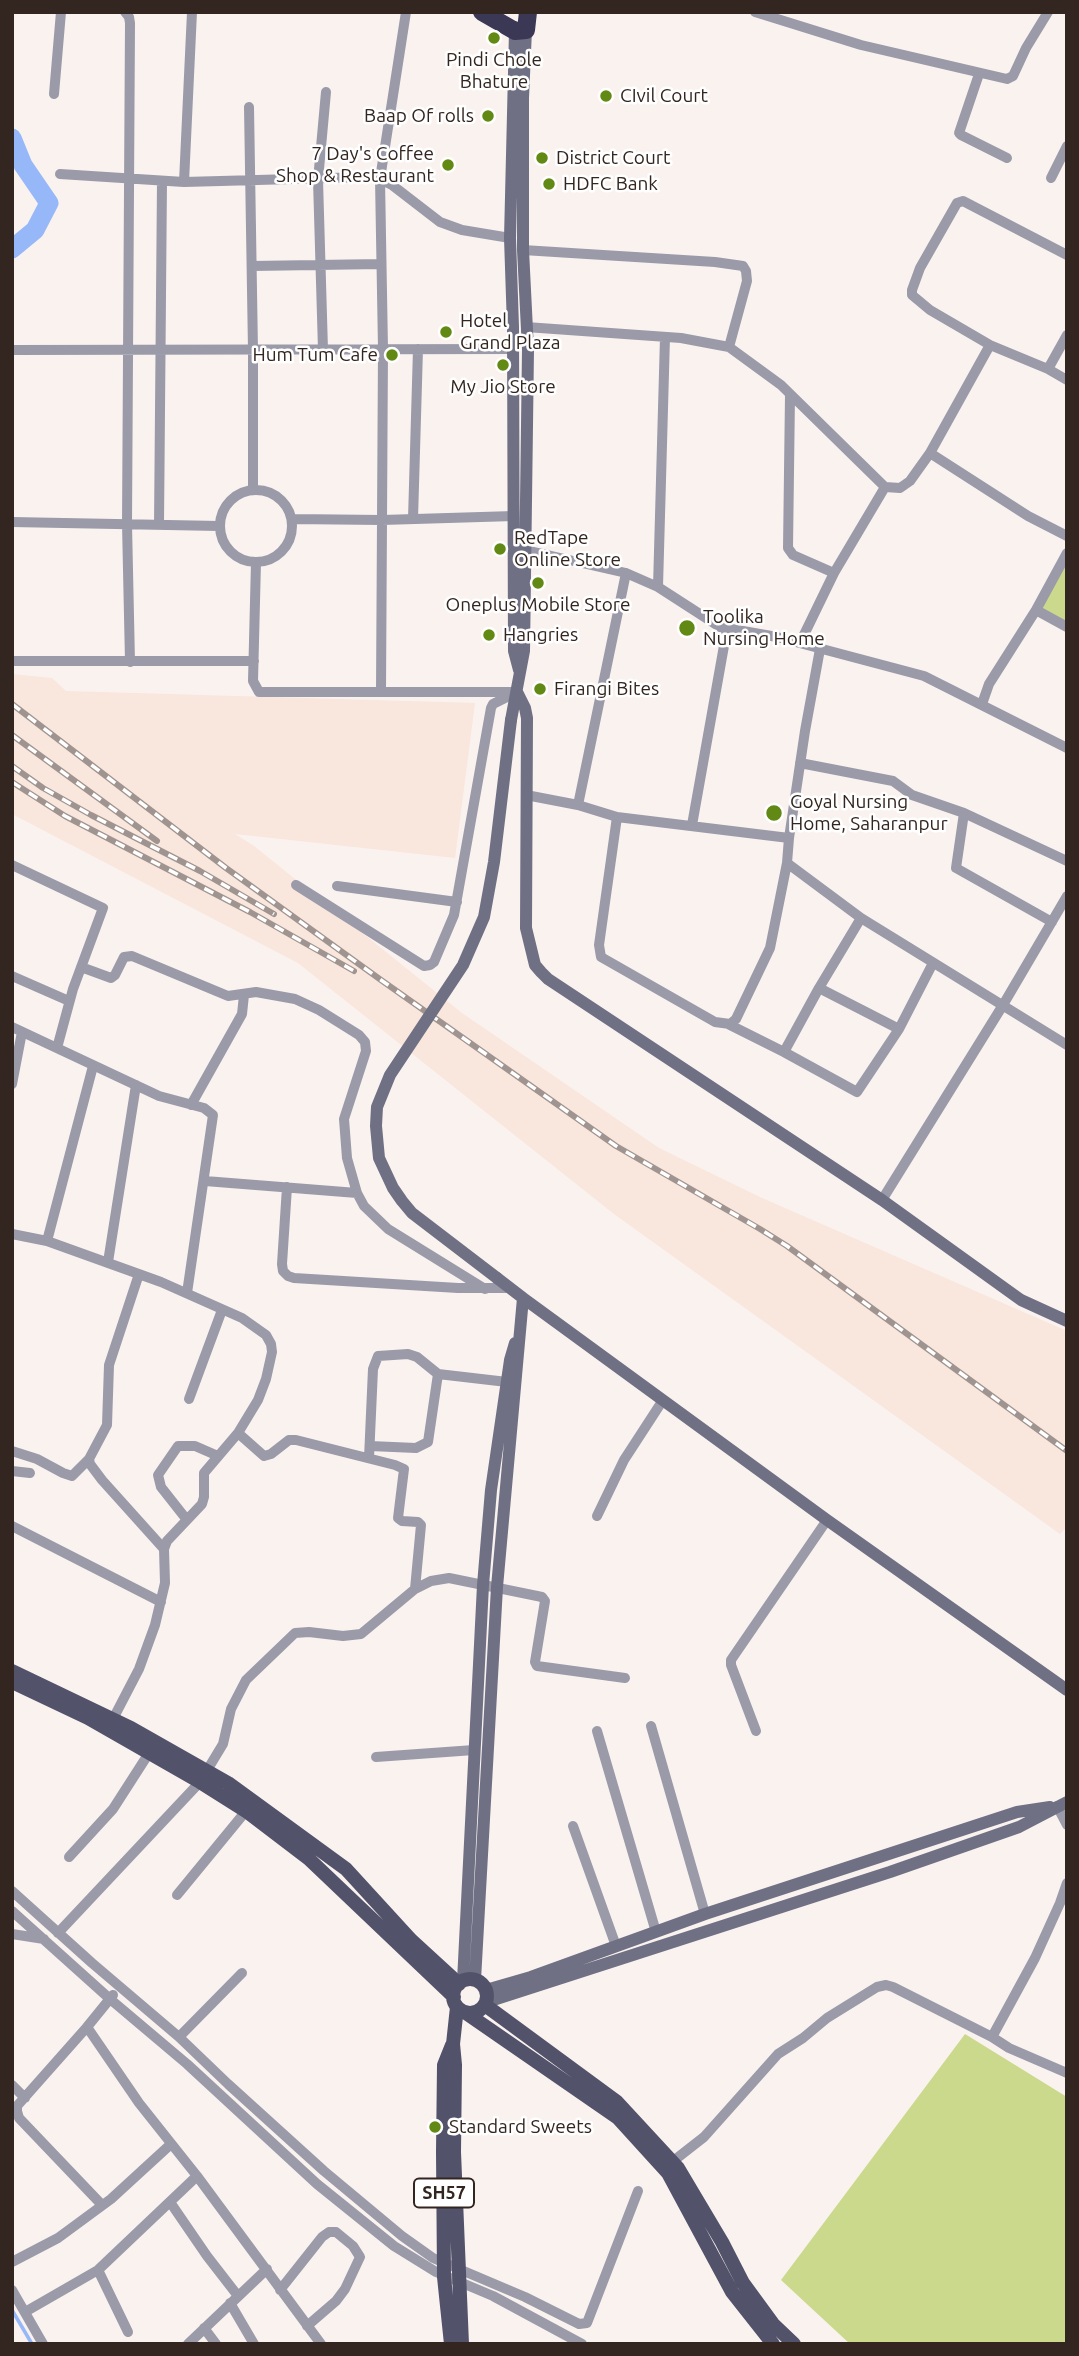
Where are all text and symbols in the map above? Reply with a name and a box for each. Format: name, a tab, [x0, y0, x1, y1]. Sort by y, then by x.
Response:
marker: Pindi Chole Bhature	[486, 30, 502, 46]
place label: Pindi Chole Bhature	[446, 49, 542, 93]
place label: CIvil Court	[620, 85, 708, 107]
marker: CIvil Court	[598, 88, 614, 104]
place label: Baap Of rolls	[364, 105, 474, 127]
marker: Baap Of rolls	[480, 108, 496, 124]
place label: 7 Day's Coffee Shop & Restaurant	[276, 143, 434, 187]
place label: District Court	[556, 147, 670, 169]
marker: District Court	[534, 150, 550, 166]
marker: 7 Day's Coffee Shop & Restaurant	[440, 157, 456, 173]
place label: HDFC Bank	[563, 173, 658, 195]
marker: HDFC Bank	[541, 176, 557, 192]
place label: Hotel Grand Plaza	[460, 310, 560, 354]
marker: Hotel Grand Plaza	[438, 324, 454, 340]
place label: Hum Tum Cafe	[252, 344, 378, 366]
marker: Hum Tum Cafe	[384, 347, 400, 363]
marker: My Jio Store	[495, 357, 511, 373]
place label: My Jio Store	[450, 376, 556, 398]
place label: RedTape Online Store	[514, 527, 621, 571]
marker: RedTape Online Store	[492, 541, 508, 557]
marker: Oneplus Mobile Store	[530, 575, 546, 591]
place label: Oneplus Mobile Store	[446, 594, 630, 616]
place label: Toolika Nursing Home	[703, 606, 825, 650]
marker: Toolika Nursing Home	[677, 618, 697, 638]
place label: Hangries	[503, 624, 578, 646]
marker: Hangries	[481, 627, 497, 643]
place label: Firangi Bites	[554, 678, 659, 700]
marker: Firangi Bites	[532, 681, 548, 697]
place label: Goyal Nursing Home, Saharanpur	[790, 791, 948, 835]
marker: Goyal Nursing Home, Saharanpur	[764, 803, 784, 823]
place label: Standard Sweets	[449, 2116, 592, 2138]
marker: Standard Sweets	[427, 2119, 443, 2135]
road number: SH57	[414, 2178, 474, 2208]

